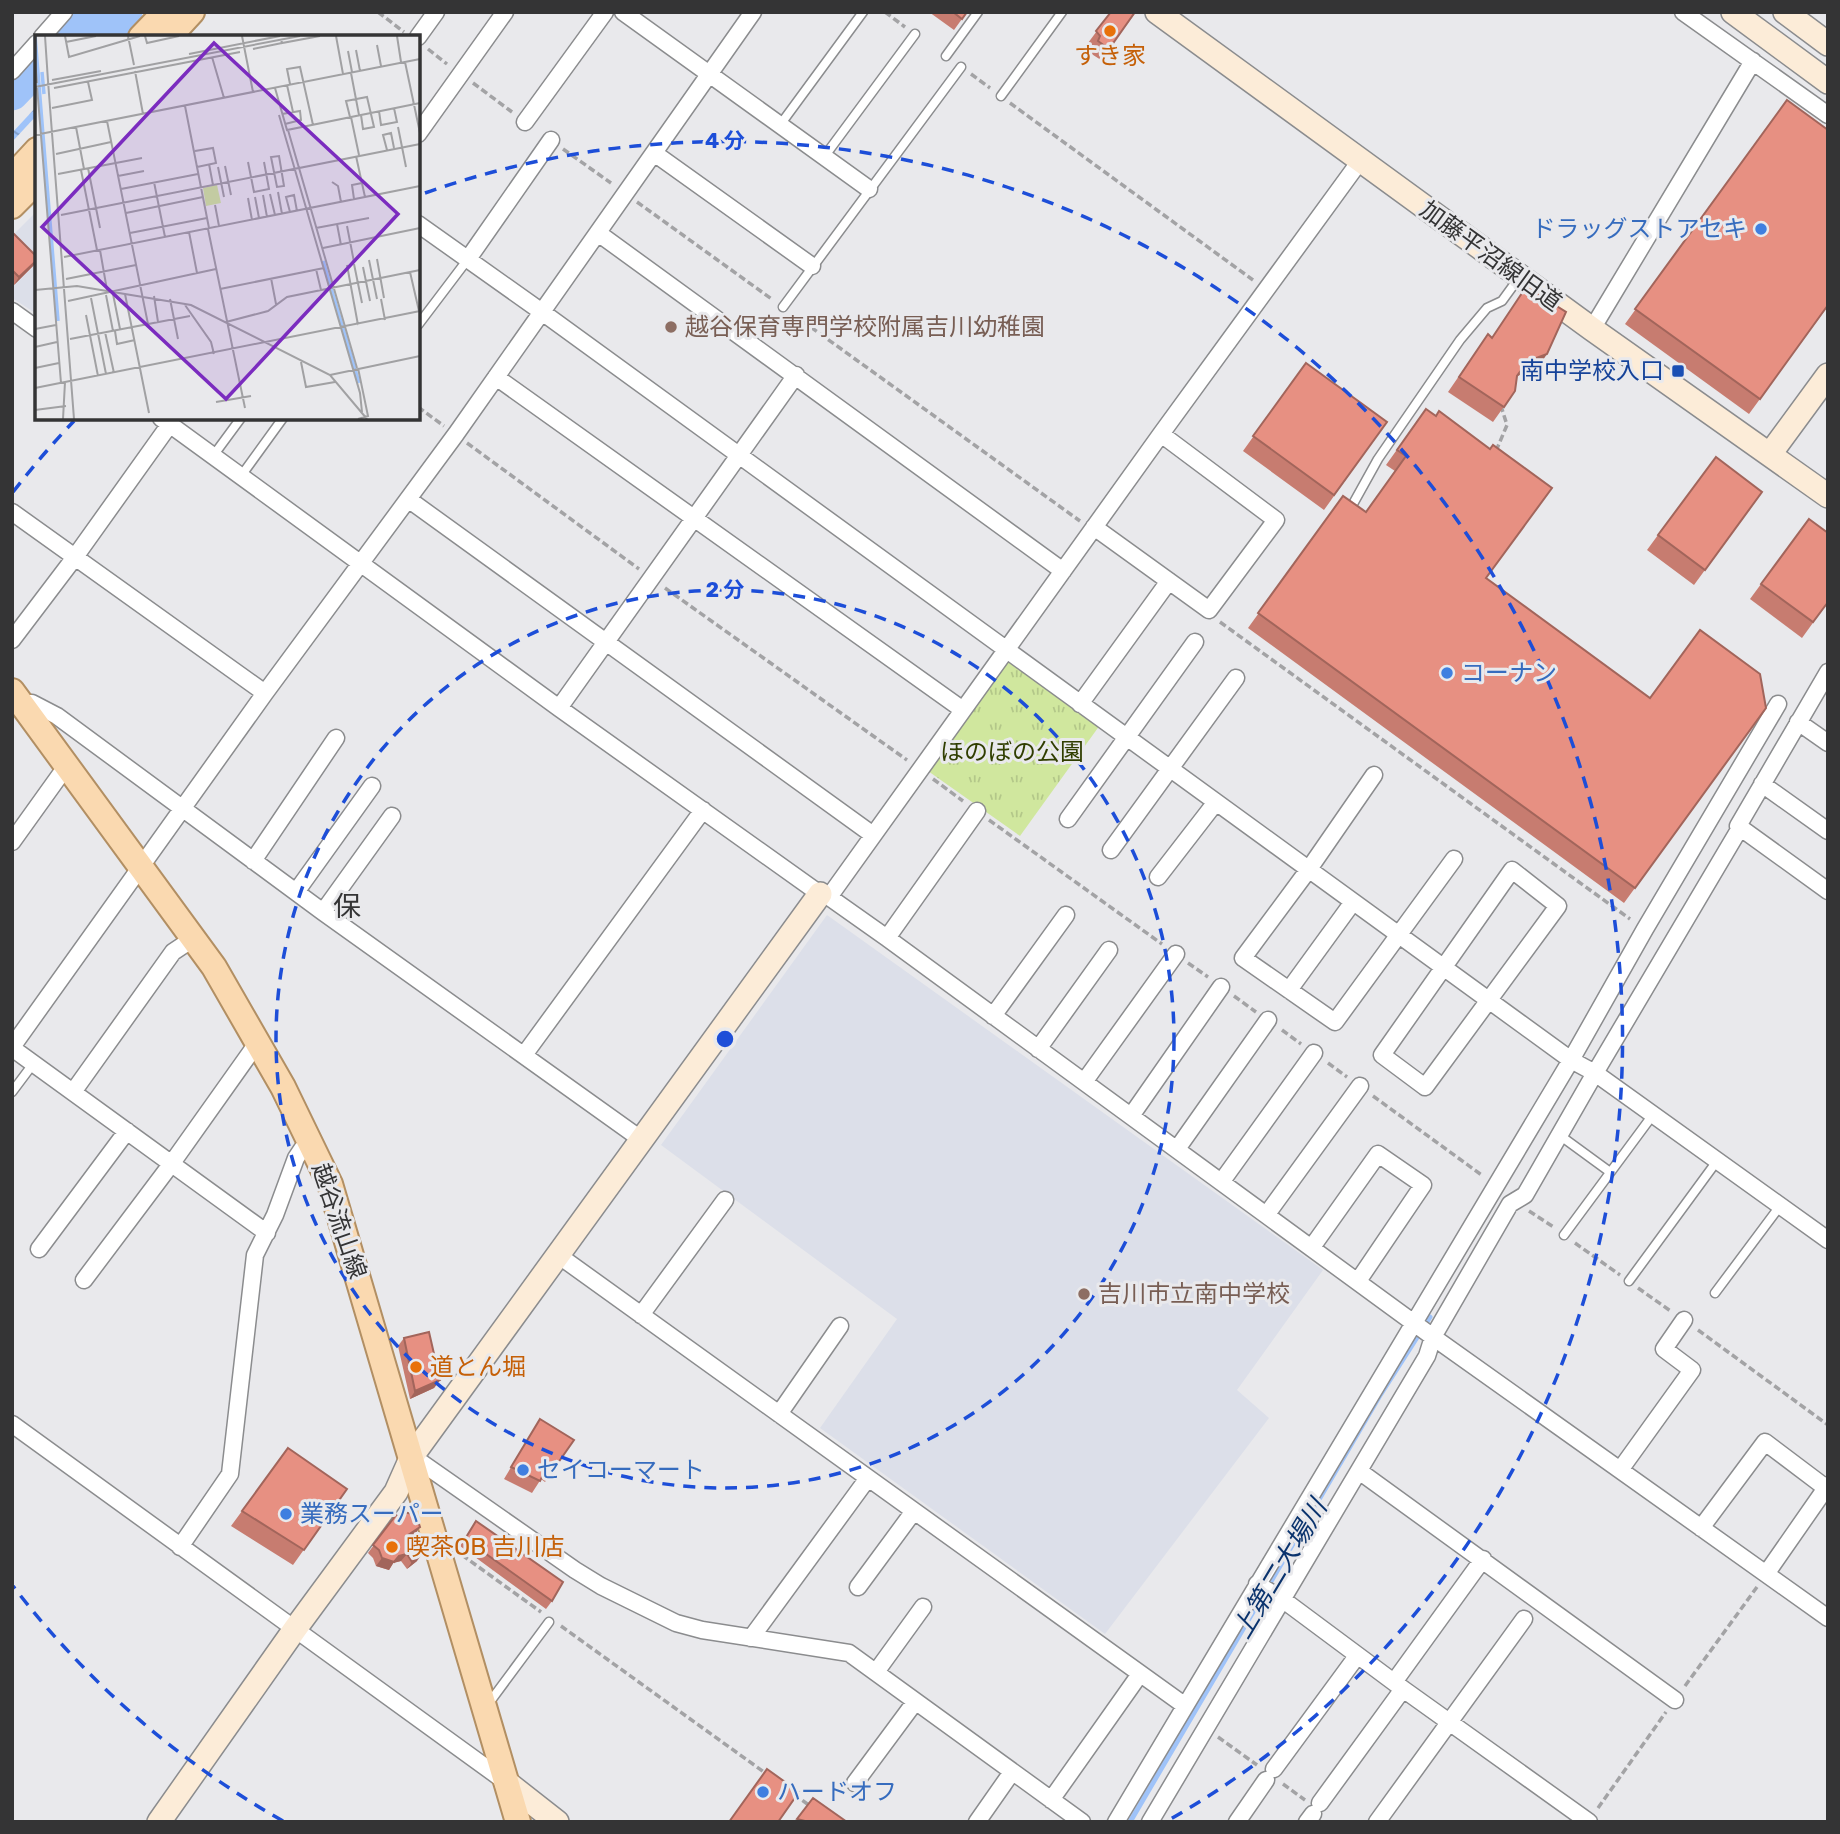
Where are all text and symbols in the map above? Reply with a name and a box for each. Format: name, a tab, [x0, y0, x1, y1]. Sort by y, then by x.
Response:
marker: すき家	[1102, 23, 1118, 39]
inset map	[35, 35, 420, 420]
place label: すき家	[1074, 42, 1146, 70]
text: 4 分	[705, 128, 745, 153]
street label: 加藤平沼線旧道	[1415, 195, 1567, 317]
place label: ドラッグストアセキ	[1531, 215, 1747, 243]
marker: ドラッグストアセキ	[1753, 221, 1769, 237]
place label: 越谷保育専門学校附属吉川幼稚園	[685, 313, 1045, 341]
marker: 越谷保育専門学校附属吉川幼稚園	[663, 319, 679, 335]
place label: 南中学校入口	[1520, 357, 1664, 385]
marker: 南中学校入口	[1670, 363, 1686, 379]
text: 2 分	[705, 577, 745, 602]
place label: コーナン	[1461, 659, 1557, 687]
marker: コーナン	[1439, 665, 1455, 681]
park label: ほのぼの公園	[940, 738, 1084, 766]
district label: 保	[333, 890, 361, 923]
centre of rings	[713, 1027, 737, 1051]
street label: 越谷流山線	[306, 1160, 372, 1282]
place label: 吉川市立南中学校	[1098, 1280, 1290, 1308]
marker: 吉川市立南中学校	[1076, 1286, 1092, 1302]
place label: 道とん堀	[430, 1353, 526, 1381]
marker: 道とん堀	[408, 1359, 424, 1375]
place label: セイコーマート	[537, 1456, 705, 1484]
marker: セイコーマート	[515, 1462, 531, 1478]
water label: 上第二大場川	[1227, 1492, 1335, 1644]
place label: 業務スーパー	[300, 1500, 444, 1528]
marker: 業務スーパー	[278, 1506, 294, 1522]
place label: 喫茶OB 吉川店	[406, 1533, 564, 1561]
marker: 喫茶OB 吉川店	[384, 1539, 400, 1555]
place label: ハードオフ	[777, 1778, 897, 1806]
marker: ハードオフ	[755, 1784, 771, 1800]

